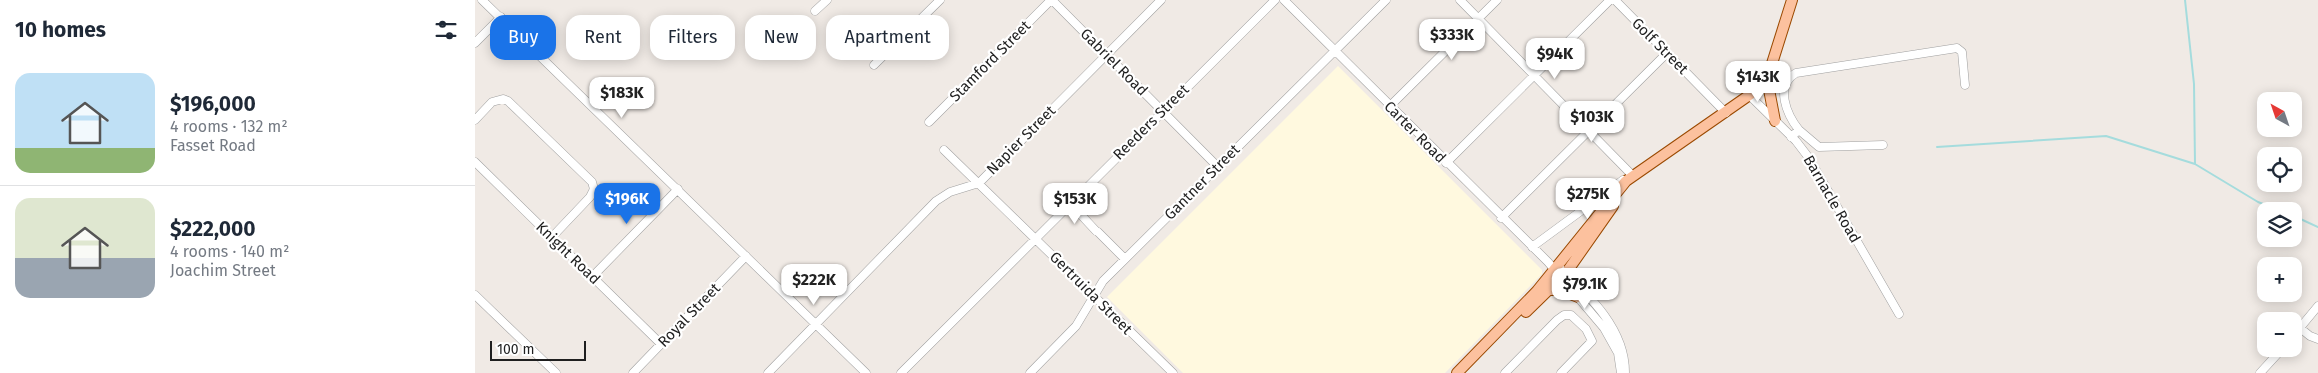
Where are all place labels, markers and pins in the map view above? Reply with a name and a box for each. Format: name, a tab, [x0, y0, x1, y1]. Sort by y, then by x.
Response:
pin: $333K	[1417, 18, 1487, 61]
pin: $94K	[1525, 38, 1585, 80]
pin: $143K	[1723, 61, 1793, 103]
pin: $183K	[587, 76, 657, 119]
pin: $103K	[1557, 100, 1627, 143]
pin: $275K	[1553, 178, 1623, 220]
pin: $196K	[592, 182, 662, 225]
pin: $153K	[1040, 182, 1110, 225]
pin: $222K	[779, 264, 849, 306]
pin: $79.1K	[1544, 268, 1626, 310]

